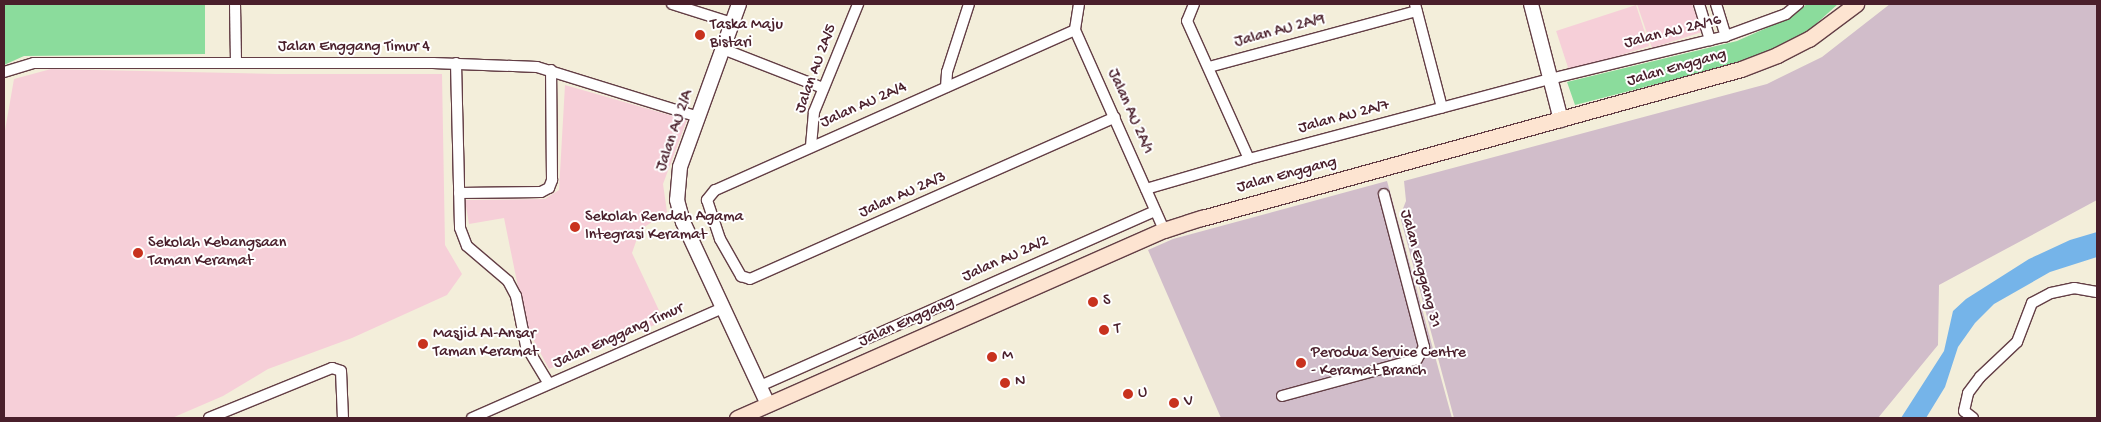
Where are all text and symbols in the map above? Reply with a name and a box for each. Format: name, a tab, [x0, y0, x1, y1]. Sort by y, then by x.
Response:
street label: Jalan AU 2A/9	[1233, 11, 1327, 53]
street label: Jalan AU 2A/16	[1622, 12, 1724, 54]
place label: Taska Maju Bistari	[710, 16, 783, 54]
street label: Jalan AU 2A/5	[792, 22, 842, 116]
marker: Taska Maju Bistari	[694, 29, 706, 41]
street label: Jalan Enggang Timur 4	[278, 38, 430, 58]
street label: Jalan Enggang	[1625, 46, 1729, 92]
street label: Jalan AU 2A/1	[1102, 66, 1156, 158]
street label: Jalan AU 2A/4	[818, 78, 910, 134]
street label: Jalan AU 2/A	[653, 88, 699, 174]
street label: Jalan AU 2A/7	[1297, 97, 1391, 139]
street label: Jalan Enggang	[1235, 153, 1339, 199]
street label: Jalan AU 2A/3	[857, 168, 949, 224]
place label: Sekolah Rendah Agama Integrasi Keramat	[585, 208, 743, 246]
street label: Jalan Enggang 31	[1394, 208, 1444, 330]
marker: Sekolah Rendah Agama Integrasi Keramat	[569, 221, 581, 233]
street label: Jalan AU 2A/2	[960, 232, 1052, 288]
place label: Sekolah Kebangsaan Taman Keramat	[148, 234, 286, 272]
marker: Sekolah Kebangsaan Taman Keramat	[132, 247, 144, 259]
place label: S	[1103, 292, 1110, 312]
street label: Jalan Enggang	[856, 293, 958, 353]
marker: S	[1087, 296, 1099, 308]
street label: Jalan Enggang Timur	[551, 300, 687, 374]
place label: T	[1114, 320, 1120, 340]
marker: T	[1098, 324, 1110, 336]
place label: Masjid Al-Ansar Taman Keramat	[433, 325, 538, 363]
marker: Masjid Al-Ansar Taman Keramat	[417, 338, 429, 350]
place label: Perodua Service Centre - Keramat Branch	[1311, 344, 1466, 382]
place label: M	[1002, 347, 1013, 367]
marker: M	[986, 351, 998, 363]
marker: Perodua Service Centre - Keramat Branch	[1295, 357, 1307, 369]
place label: N	[1015, 373, 1025, 393]
marker: N	[999, 377, 1011, 389]
place label: U	[1138, 384, 1147, 404]
marker: U	[1122, 388, 1134, 400]
place label: V	[1184, 393, 1193, 413]
marker: V	[1168, 397, 1180, 409]

